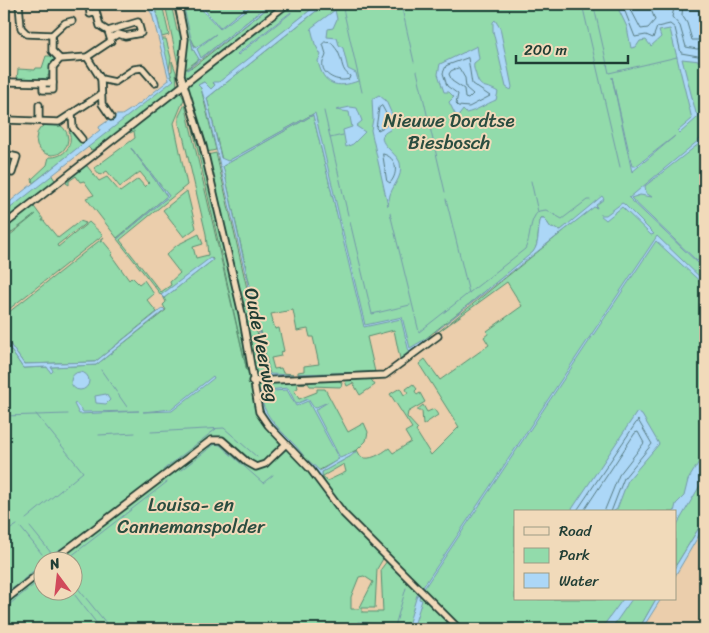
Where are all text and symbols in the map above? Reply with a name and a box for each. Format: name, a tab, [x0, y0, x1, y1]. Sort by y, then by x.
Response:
scale bar	[516, 32, 629, 64]
text: 200 m	[524, 37, 568, 63]
park label: Nieuwe Dordtse Biesbosch	[383, 104, 515, 159]
street label: Oude Veerweg	[235, 285, 289, 406]
park label: Louisa- en Cannemanspolder	[117, 488, 266, 543]
legend	[514, 510, 676, 600]
text: Road	[559, 518, 592, 544]
text: Park	[559, 542, 590, 568]
north arrow	[32, 550, 82, 600]
text: N	[46, 551, 63, 578]
text: Water	[559, 568, 599, 594]

